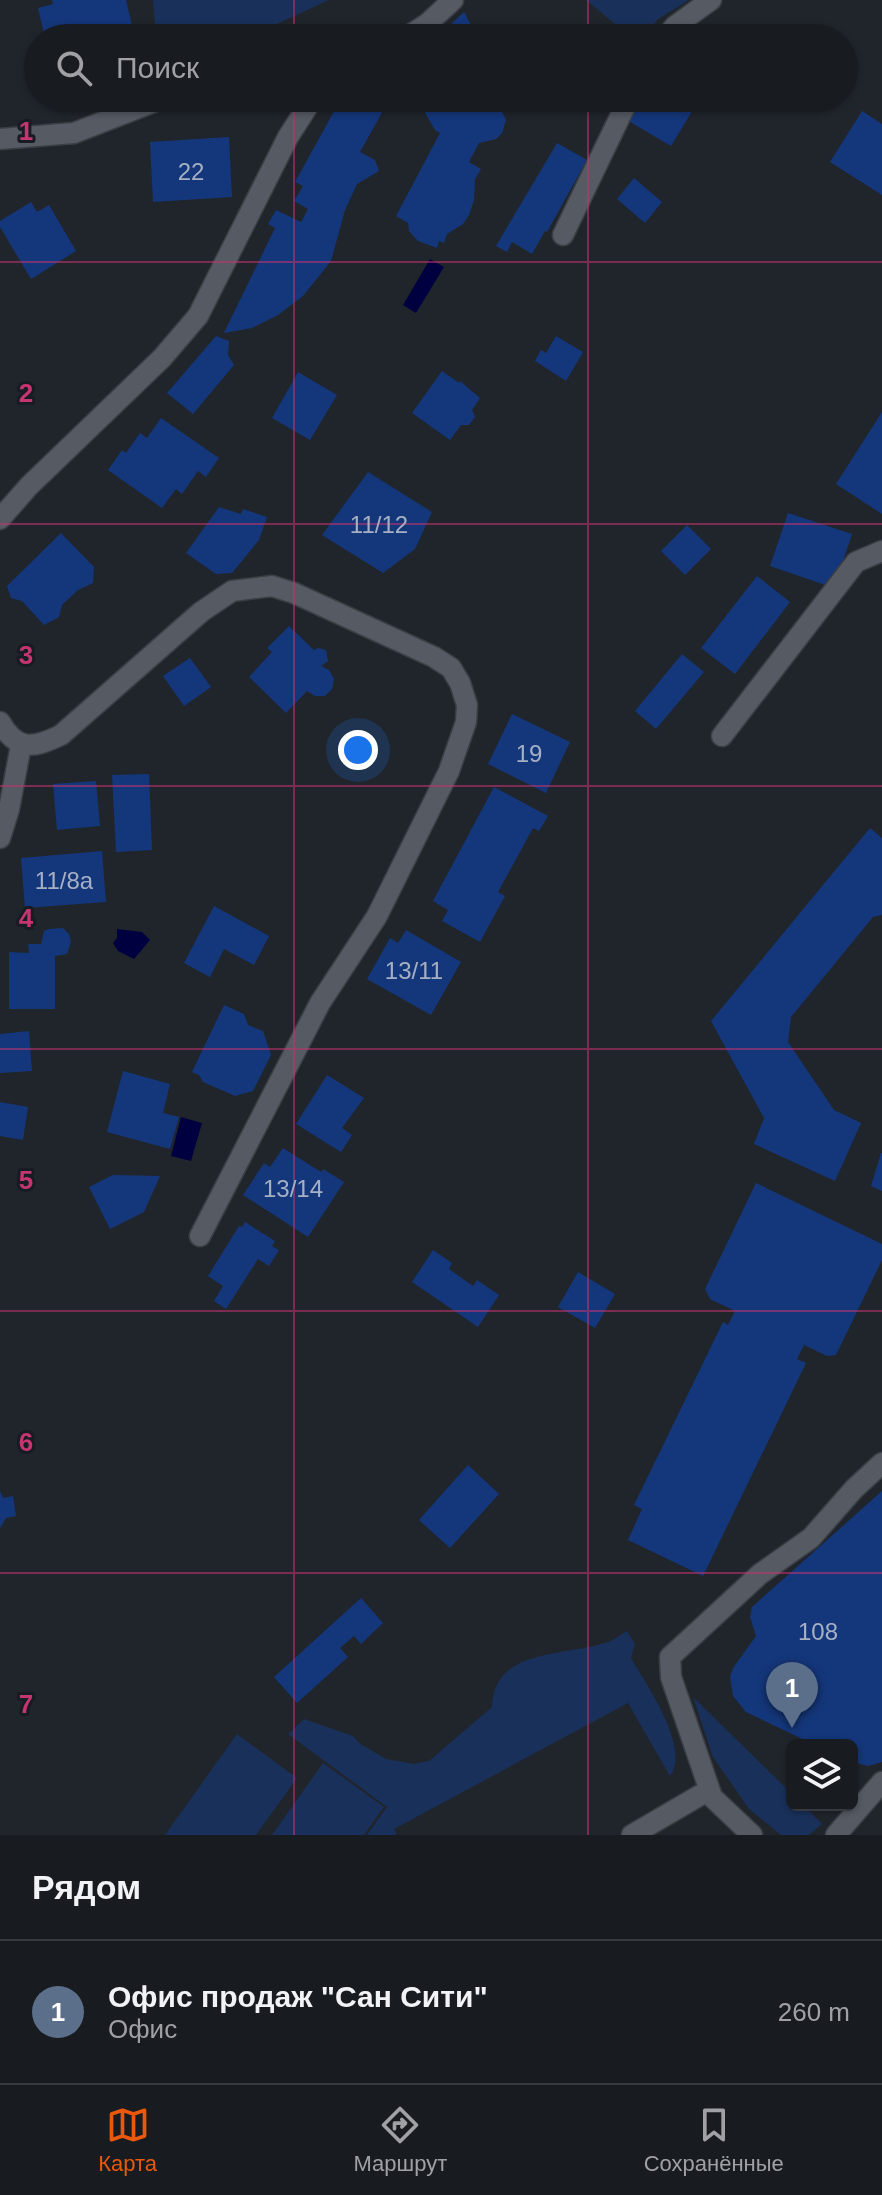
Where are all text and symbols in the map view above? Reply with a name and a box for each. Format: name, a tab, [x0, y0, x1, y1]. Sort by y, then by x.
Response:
search box	[24, 24, 858, 112]
icon: search	[52, 46, 96, 90]
text: Поиск	[116, 51, 199, 84]
text: 1	[19, 116, 33, 146]
house number: 22	[178, 158, 204, 185]
text: 2	[19, 378, 33, 408]
house number: 11/12	[350, 511, 408, 538]
text: 3	[19, 640, 33, 670]
your location	[338, 730, 378, 770]
house number: 19	[516, 740, 542, 767]
house number: 11/8а	[35, 867, 94, 894]
text: 4	[19, 903, 34, 933]
house number: 13/11	[385, 957, 443, 984]
text: 5	[19, 1165, 33, 1195]
house number: 13/14	[263, 1175, 323, 1202]
text: 6	[19, 1427, 33, 1457]
house number: 108	[798, 1618, 838, 1645]
pin: 1	[766, 1662, 818, 1728]
text: 7	[19, 1689, 33, 1719]
map controls	[786, 1739, 858, 1811]
button: layers	[786, 1739, 858, 1811]
text: Рядом	[32, 1868, 141, 1906]
text: Офис продаж "Сан Сити"	[108, 1980, 488, 2013]
text: 1	[51, 1997, 65, 2027]
text: 260 m	[778, 1997, 850, 2027]
text: Офис	[108, 2014, 177, 2044]
tab: Карта	[98, 2103, 157, 2177]
tab: Маршрут	[354, 2103, 447, 2177]
tab: Сохранённые	[644, 2103, 784, 2177]

